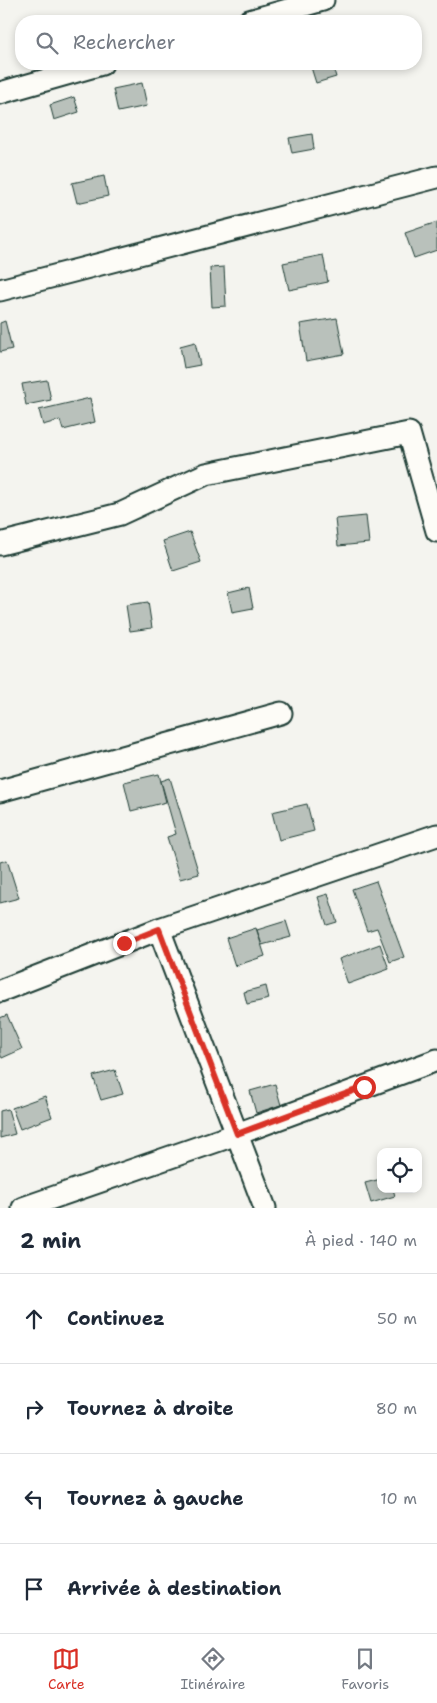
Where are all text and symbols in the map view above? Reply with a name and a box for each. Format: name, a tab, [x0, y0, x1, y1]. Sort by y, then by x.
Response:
search box	[15, 15, 422, 70]
icon: search	[33, 29, 61, 57]
text: Rechercher	[73, 30, 176, 55]
route end	[113, 932, 136, 955]
route start	[353, 1076, 376, 1099]
map controls	[377, 1148, 422, 1193]
button: locate	[377, 1148, 422, 1193]
text: 2 min	[20, 1227, 81, 1255]
text: À pied · 140 m	[305, 1230, 417, 1251]
icon: ahead	[20, 1305, 48, 1333]
text: Continuez	[67, 1306, 165, 1331]
text: 50 m	[377, 1308, 417, 1329]
icon: right	[20, 1395, 48, 1423]
text: Tournez à droite	[67, 1396, 234, 1421]
text: 80 m	[376, 1398, 417, 1419]
icon: left	[20, 1485, 48, 1513]
text: Tournez à gauche	[67, 1486, 244, 1511]
text: 10 m	[380, 1488, 417, 1509]
icon: arrive	[20, 1575, 48, 1603]
text: Arrivée à destination	[67, 1576, 281, 1601]
tab: Carte	[48, 1645, 85, 1693]
tab: Itinéraire	[180, 1645, 246, 1693]
tab: Favoris	[341, 1645, 389, 1693]

